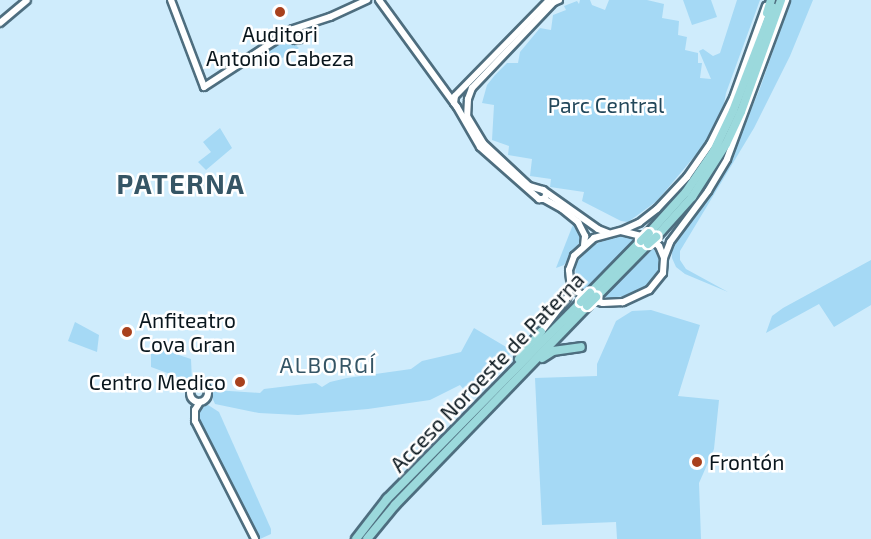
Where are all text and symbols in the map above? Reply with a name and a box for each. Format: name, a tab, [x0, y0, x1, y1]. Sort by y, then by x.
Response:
marker: Auditori Antonio Cabeza	[273, 5, 287, 19]
place label: Auditori Antonio Cabeza	[206, 21, 354, 71]
park label: Parc Central	[548, 92, 664, 118]
district label: PATERNA	[117, 168, 245, 200]
street label: Acceso Noroeste de Paterna	[385, 267, 589, 477]
place label: Anfiteatro Cova Gran	[139, 307, 236, 357]
marker: Anfiteatro Cova Gran	[120, 325, 134, 339]
district label: ALBORGÍ	[279, 352, 377, 378]
place label: Centro Medico	[89, 369, 226, 395]
marker: Centro Medico	[231, 373, 249, 391]
place label: Frontón	[709, 449, 784, 475]
marker: Frontón	[690, 455, 704, 469]

